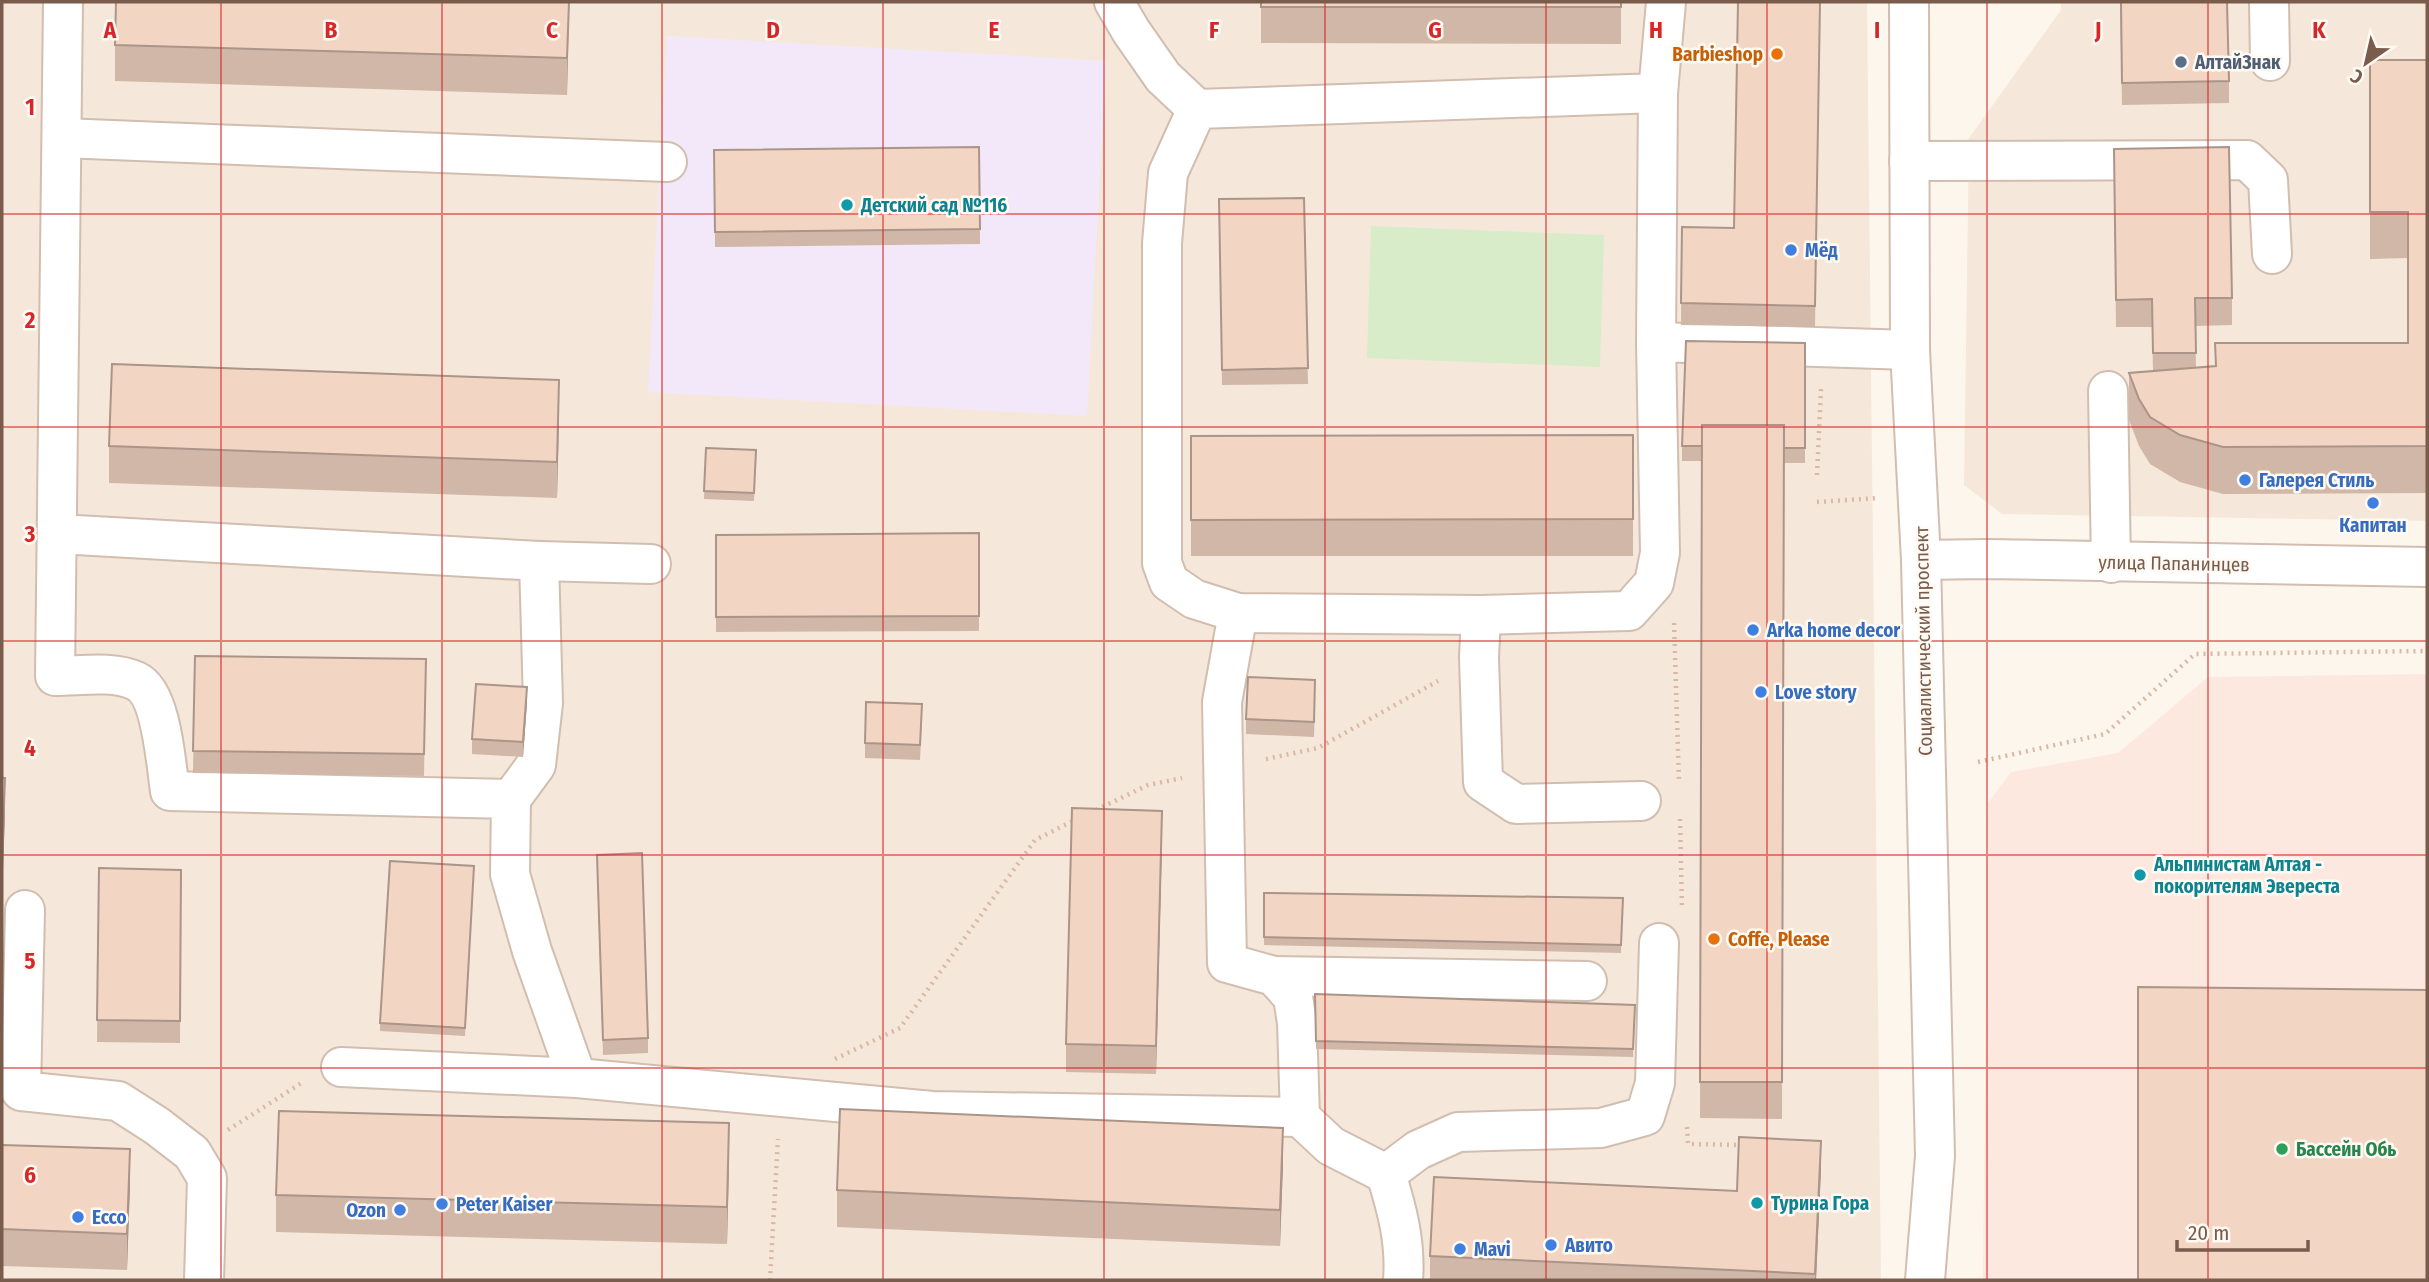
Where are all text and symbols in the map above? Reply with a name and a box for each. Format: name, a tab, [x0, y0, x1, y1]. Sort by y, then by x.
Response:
text: A	[103, 16, 117, 44]
text: B	[325, 16, 338, 44]
text: C	[546, 16, 558, 44]
text: D	[766, 16, 780, 44]
text: E	[989, 16, 1000, 44]
text: F	[1209, 16, 1219, 44]
text: G	[1428, 16, 1442, 44]
text: H	[1649, 16, 1663, 44]
text: I	[1874, 16, 1880, 44]
text: J	[2094, 16, 2101, 44]
text: K	[2312, 16, 2326, 44]
north arrow	[2331, 28, 2401, 98]
place label: Barbieshop	[1672, 43, 1763, 66]
marker: Barbieshop	[1769, 46, 1785, 62]
place label: АлтайЗнак	[2194, 51, 2281, 74]
marker: АлтайЗнак	[2173, 54, 2189, 70]
text: С	[2346, 64, 2367, 89]
text: 1	[25, 93, 35, 121]
place label: Детский сад №116	[860, 194, 1007, 217]
marker: Детский сад №116	[839, 197, 855, 213]
place label: Мёд	[1805, 239, 1838, 262]
marker: Мёд	[1783, 242, 1799, 258]
text: 2	[24, 306, 36, 334]
place label: Галерея Стиль	[2259, 469, 2374, 492]
marker: Галерея Стиль	[2237, 472, 2253, 488]
marker: Капитан	[2365, 495, 2381, 511]
place label: Капитан	[2339, 514, 2407, 537]
text: 3	[24, 520, 36, 548]
street label: Социалистический проспект	[1910, 526, 1937, 756]
street label: улица Папанинцев	[2098, 551, 2250, 576]
place label: Arka home decor	[1766, 619, 1901, 642]
marker: Arka home decor	[1745, 622, 1761, 638]
place label: Love story	[1775, 681, 1858, 704]
marker: Love story	[1753, 684, 1769, 700]
text: 4	[24, 734, 36, 762]
place label: Альпинистам Алтая - покорителям Эвереста	[2153, 853, 2340, 898]
marker: Альпинистам Алтая - покорителям Эвереста	[2132, 867, 2148, 883]
place label: Coffe, Please	[1728, 928, 1830, 951]
marker: Coffe, Please	[1706, 931, 1722, 947]
text: 5	[24, 947, 36, 975]
place label: Бассейн Обь	[2296, 1138, 2396, 1161]
marker: Бассейн Обь	[2274, 1141, 2290, 1157]
text: 6	[24, 1161, 36, 1189]
place label: Турина Гора	[1771, 1192, 1869, 1215]
place label: Peter Kaiser	[456, 1193, 553, 1216]
marker: Турина Гора	[1749, 1195, 1765, 1211]
marker: Peter Kaiser	[434, 1196, 450, 1212]
place label: Ozon	[346, 1199, 386, 1222]
marker: Ozon	[392, 1202, 408, 1218]
place label: Ecco	[92, 1206, 127, 1229]
scale bar	[2177, 1208, 2308, 1252]
marker: Ecco	[70, 1209, 86, 1225]
text: 20 m	[2188, 1220, 2229, 1246]
place label: Авито	[1564, 1234, 1613, 1257]
marker: Авито	[1543, 1237, 1559, 1253]
place label: Mavi	[1474, 1238, 1511, 1261]
marker: Mavi	[1452, 1241, 1468, 1257]

